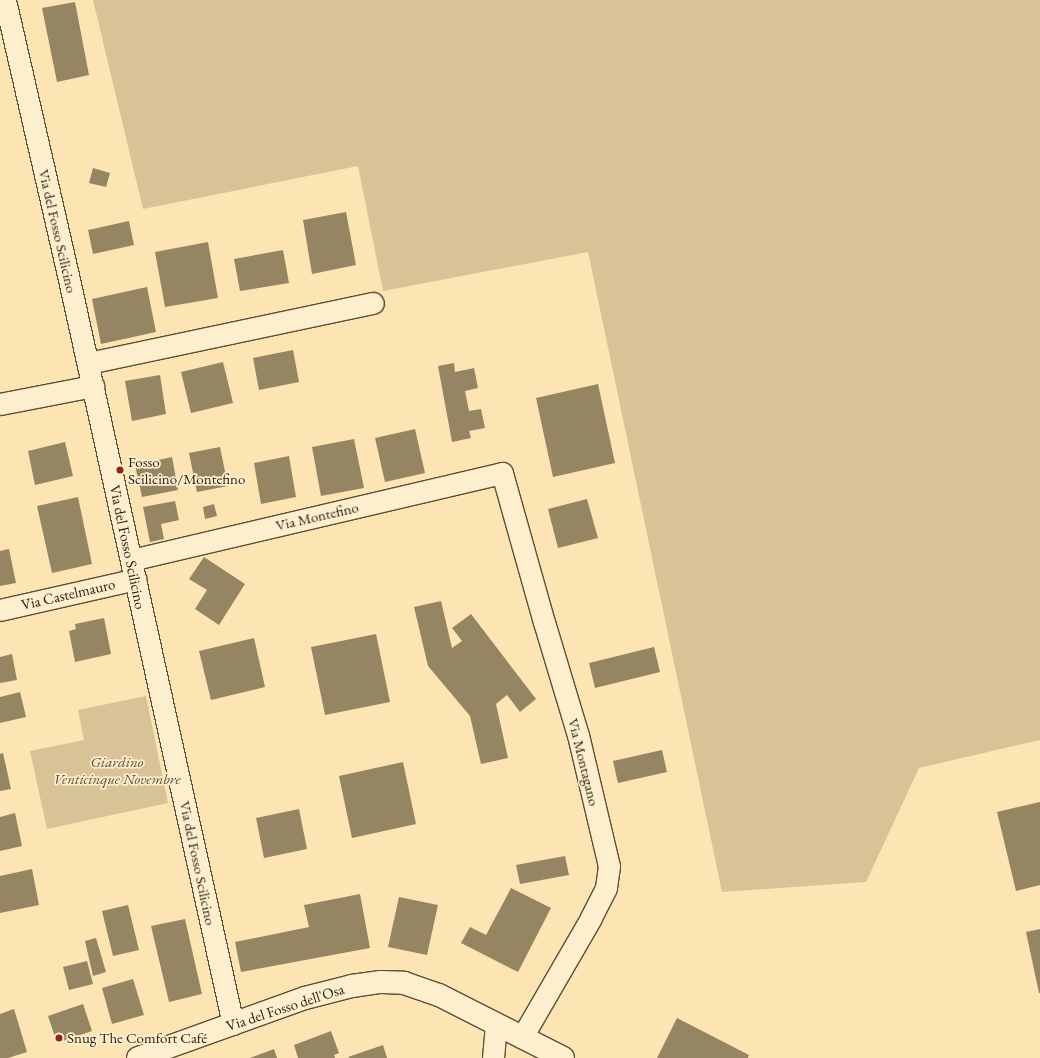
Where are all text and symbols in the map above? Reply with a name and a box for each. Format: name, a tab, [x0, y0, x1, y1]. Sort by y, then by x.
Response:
street label: Via del Fosso Scilicino	[35, 167, 81, 295]
place label: Fosso Scilicino/Montefino	[128, 452, 245, 487]
marker: Fosso Scilicino/Montefino	[115, 465, 125, 475]
street label: Via del Fosso Scilicino	[106, 483, 150, 611]
street label: Via Montefino	[274, 498, 360, 534]
street label: Via Castelmauro	[19, 574, 117, 614]
street label: Via Montagano	[564, 716, 604, 808]
park label: Giardino Venticinque Novembre	[53, 752, 181, 787]
street label: Via del Fosso Scilicino	[176, 799, 220, 927]
street label: Via del Fosso dell'Osa	[224, 979, 346, 1035]
place label: Snug The Comfort Café	[67, 1029, 207, 1047]
marker: Snug The Comfort Café	[54, 1033, 64, 1043]

